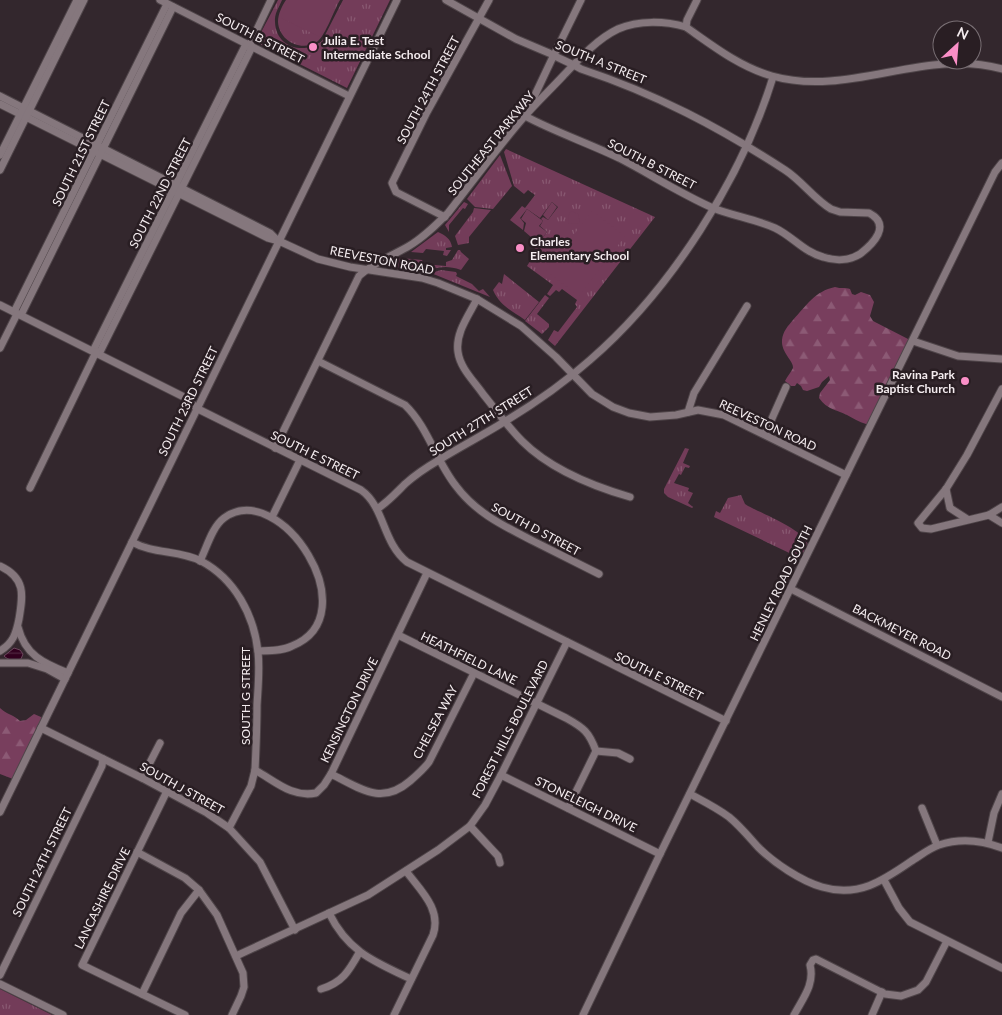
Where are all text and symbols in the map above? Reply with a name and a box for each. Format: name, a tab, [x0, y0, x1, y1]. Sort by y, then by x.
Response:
street label: SOUTH B STREET	[213, 9, 307, 67]
north arrow	[932, 20, 982, 70]
text: N	[954, 23, 971, 43]
place label: Julia E. Test Intermediate School	[323, 33, 430, 62]
street label: SOUTH 24TH STREET	[393, 34, 463, 146]
street label: SOUTH A STREET	[553, 37, 649, 87]
marker: Julia E. Test Intermediate School	[307, 41, 319, 53]
street label: SOUTHEAST PARKWAY	[444, 88, 538, 198]
street label: SOUTH 21ST STREET	[49, 97, 113, 209]
street label: SOUTH 22ND STREET	[126, 135, 194, 251]
street label: SOUTH B STREET	[605, 135, 699, 193]
place label: Charles Elementary School	[530, 234, 629, 263]
marker: Charles Elementary School	[514, 242, 526, 254]
street label: REEVESTON ROAD	[329, 243, 435, 277]
street label: SOUTH 23RD STREET	[155, 344, 221, 458]
place label: Ravina Park Baptist Church	[876, 367, 956, 396]
marker: Ravina Park Baptist Church	[959, 375, 971, 387]
street label: SOUTH 27TH STREET	[426, 383, 536, 459]
street label: REEVESTON ROAD	[717, 396, 819, 454]
street label: SOUTH E STREET	[268, 427, 362, 483]
street label: SOUTH D STREET	[489, 499, 583, 559]
street label: HENLEY ROAD SOUTH	[746, 523, 816, 643]
street label: BACKMEYER ROAD	[850, 601, 954, 663]
street label: HEATHFIELD LANE	[418, 628, 520, 688]
street label: SOUTH G STREET	[238, 647, 253, 745]
street label: SOUTH E STREET	[612, 648, 706, 704]
street label: KENSINGTON DRIVE	[317, 655, 381, 765]
street label: FOREST HILLS BOULEVARD	[469, 657, 551, 801]
street label: CHELSEA WAY	[409, 682, 461, 761]
street label: SOUTH J STREET	[137, 759, 227, 817]
street label: STONELEIGH DRIVE	[533, 773, 639, 835]
street label: SOUTH 24TH STREET	[9, 805, 75, 919]
street label: LANCASHIRE DRIVE	[71, 845, 133, 951]

